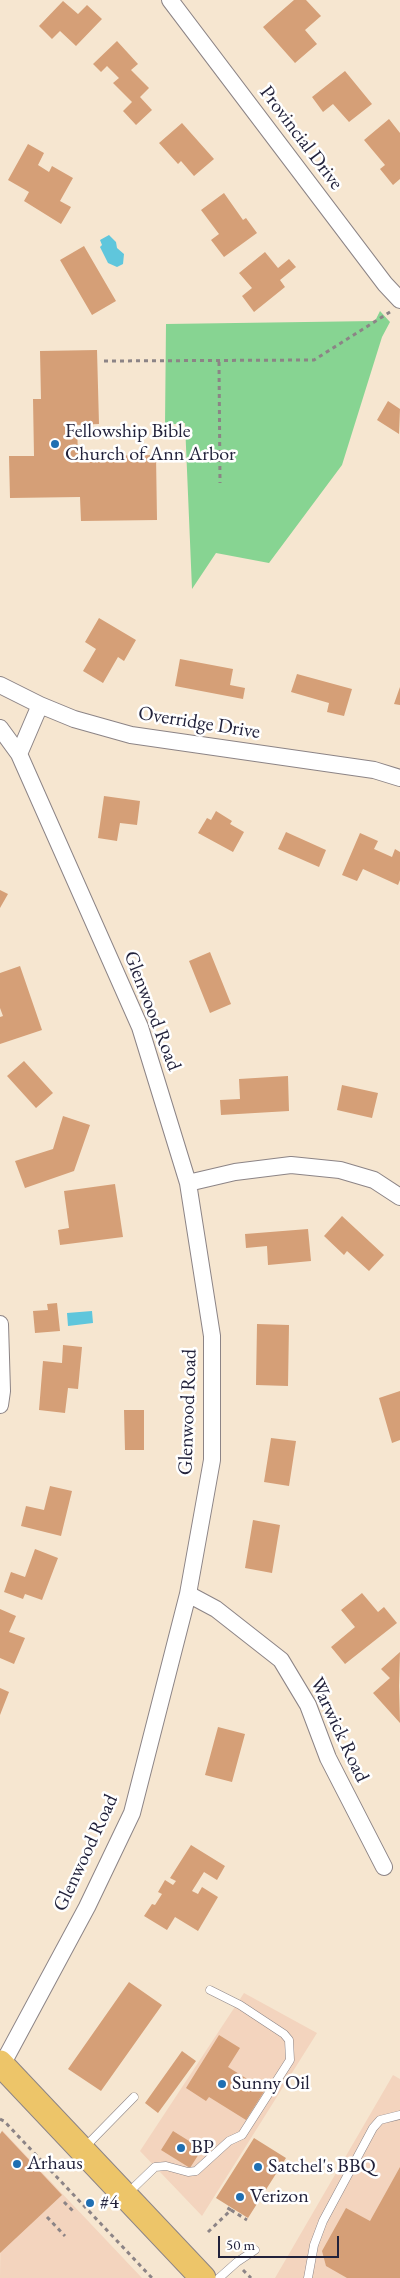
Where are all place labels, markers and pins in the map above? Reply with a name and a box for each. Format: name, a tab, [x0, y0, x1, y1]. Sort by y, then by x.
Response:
place label: Fellowship Bible Church of Ann Arbor	[65, 420, 236, 467]
marker: Fellowship Bible Church of Ann Arbor	[49, 438, 61, 450]
place label: Sunny Oil	[232, 2072, 310, 2096]
marker: Sunny Oil	[216, 2078, 228, 2090]
place label: BP	[191, 2136, 214, 2160]
marker: BP	[175, 2142, 187, 2154]
place label: Arhaus	[27, 2152, 83, 2176]
place label: Satchel's BBQ	[268, 2155, 376, 2179]
marker: Arhaus	[11, 2158, 23, 2170]
marker: Satchel's BBQ	[252, 2161, 264, 2173]
place label: Verizon	[250, 2185, 309, 2209]
place label: #4	[100, 2191, 119, 2215]
marker: Verizon	[234, 2191, 246, 2203]
marker: #4	[84, 2197, 96, 2209]

